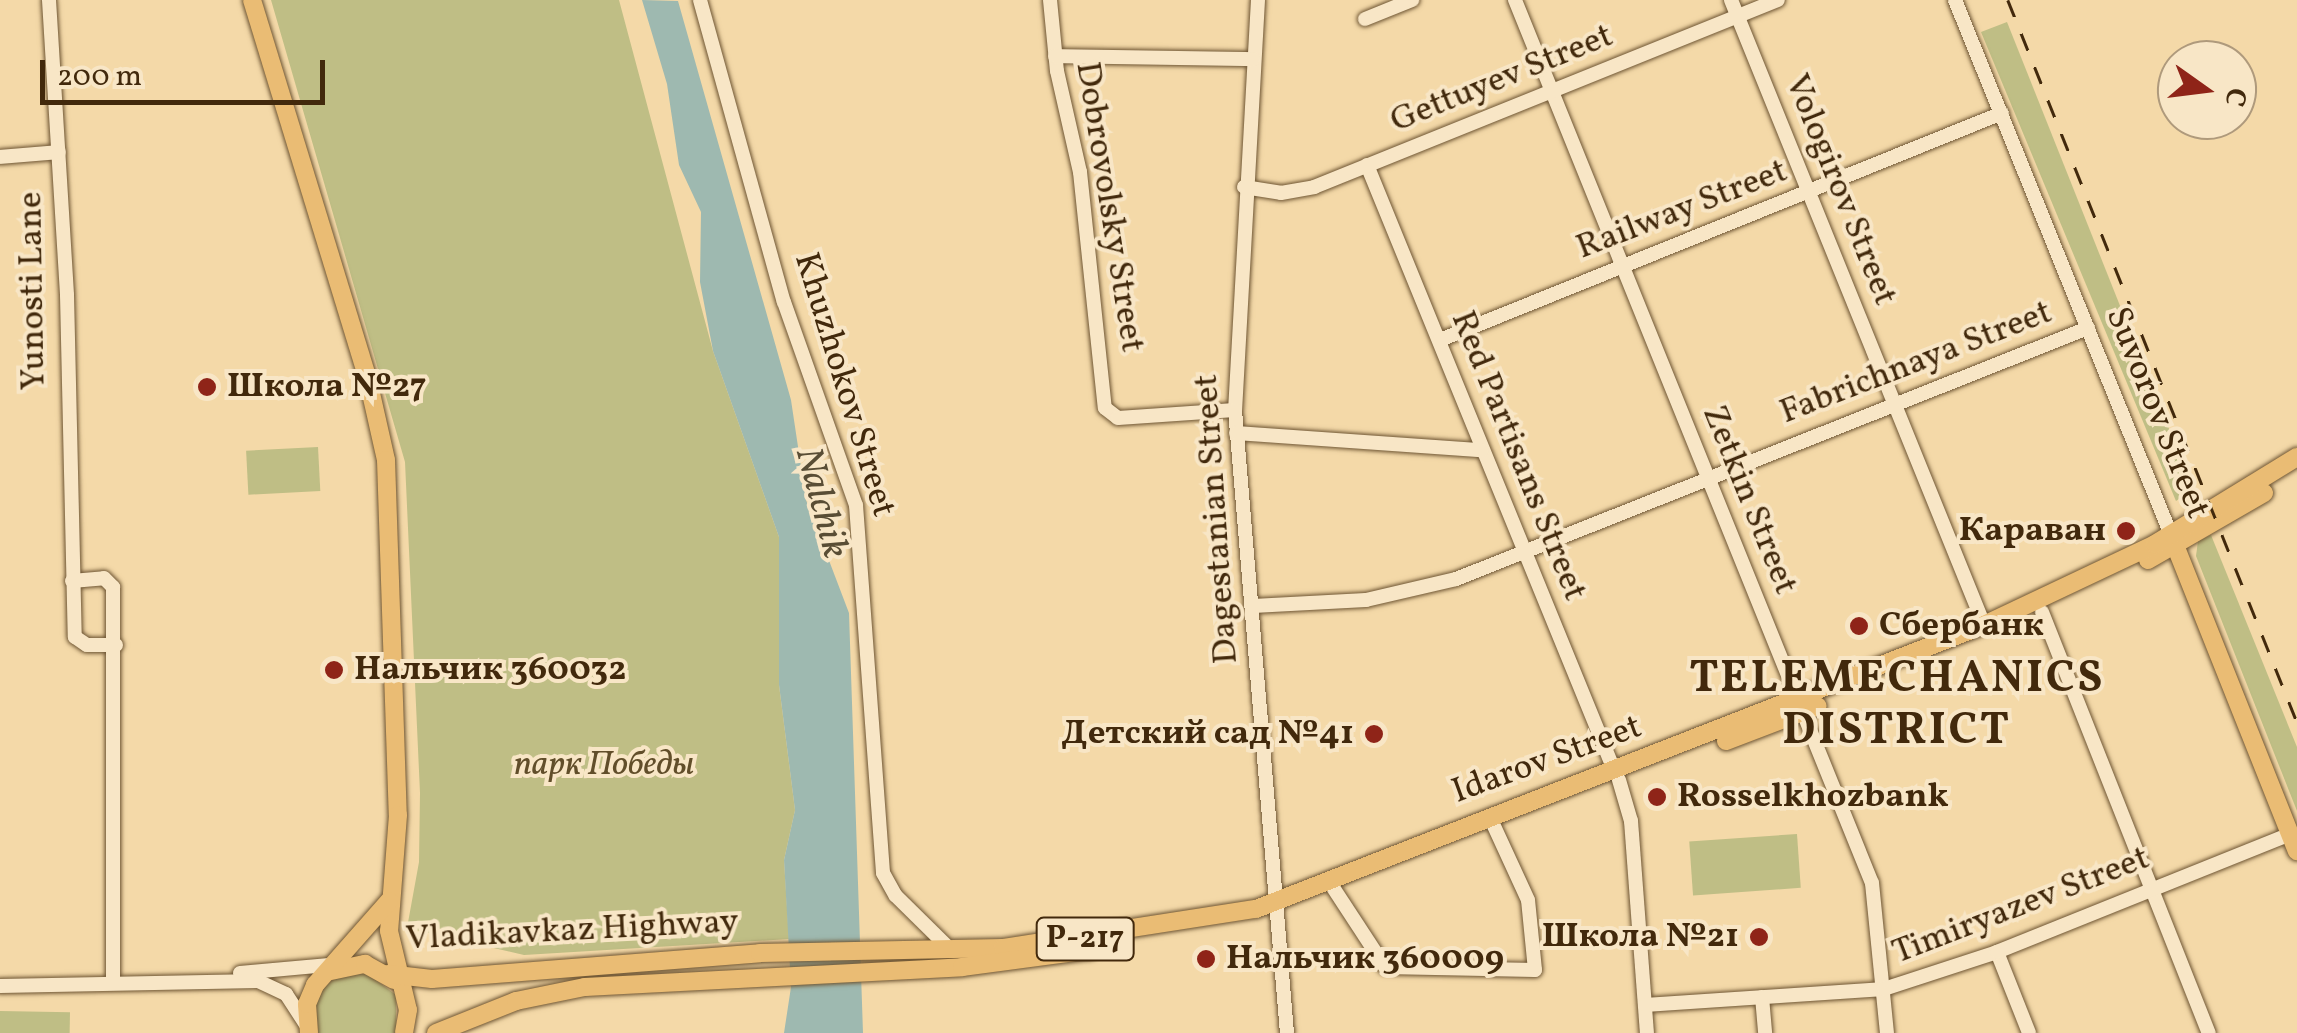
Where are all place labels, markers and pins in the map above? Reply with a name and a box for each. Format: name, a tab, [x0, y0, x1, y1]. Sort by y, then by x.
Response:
place label: Школа №27	[227, 366, 427, 408]
marker: Школа №27	[196, 376, 218, 398]
place label: Караван	[1959, 510, 2106, 552]
marker: Караван	[2115, 520, 2137, 542]
place label: Сбербанк	[1879, 605, 2044, 647]
marker: Сбербанк	[1848, 615, 1870, 637]
place label: Нальчик 360032	[354, 649, 626, 691]
marker: Нальчик 360032	[323, 659, 345, 681]
place label: Детский сад №41	[1061, 713, 1354, 755]
marker: Детский сад №41	[1363, 723, 1385, 745]
place label: Rosselkhozbank	[1677, 776, 1949, 818]
marker: Rosselkhozbank	[1646, 786, 1668, 808]
place label: Школа №21	[1542, 916, 1739, 958]
marker: Школа №21	[1748, 926, 1770, 948]
place label: Нальчик 360009	[1226, 938, 1504, 980]
marker: Нальчик 360009	[1195, 948, 1217, 970]

